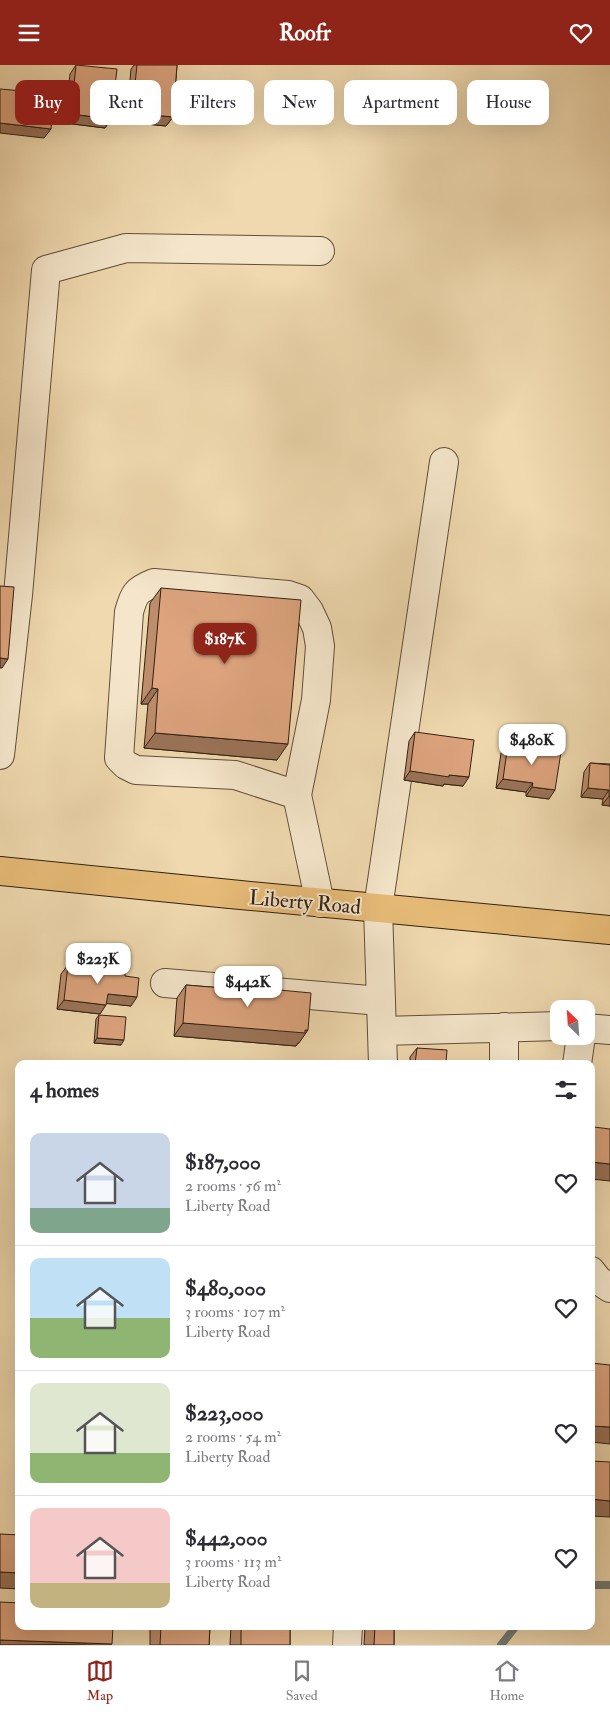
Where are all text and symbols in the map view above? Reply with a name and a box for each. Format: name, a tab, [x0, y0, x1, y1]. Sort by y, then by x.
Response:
icon: menu	[15, 19, 43, 47]
text: Roofr	[279, 19, 331, 47]
icon: heart	[567, 19, 595, 47]
chip: Buy	[15, 80, 80, 125]
chip: Rent	[90, 80, 161, 125]
chip: Filters	[171, 80, 254, 125]
chip: New	[264, 80, 334, 125]
chip: Apartment	[344, 80, 457, 125]
chip: House	[467, 80, 549, 125]
pin: $187K	[190, 623, 260, 665]
text: $187K	[205, 629, 245, 649]
pin: $480K	[497, 723, 567, 766]
text: $480K	[510, 730, 554, 750]
street label: Liberty Road	[248, 884, 363, 921]
pin: $223K	[63, 943, 133, 985]
text: $223K	[77, 949, 119, 969]
pin: $442K	[213, 965, 283, 1008]
text: $442K	[225, 972, 271, 992]
north arrow	[550, 1000, 595, 1045]
map controls	[550, 1000, 595, 1045]
icon: filters	[552, 1076, 580, 1104]
text: 4 homes	[30, 1077, 99, 1104]
text: $187,000	[185, 1149, 261, 1176]
icon: home	[70, 1153, 130, 1213]
icon: heart	[552, 1169, 580, 1197]
text: 2 rooms · 56 m²	[185, 1176, 281, 1196]
text: Liberty Road	[185, 1196, 270, 1216]
text: $480,000	[185, 1275, 266, 1302]
icon: home	[70, 1278, 130, 1338]
icon: heart	[552, 1294, 580, 1322]
text: 3 rooms · 107 m²	[185, 1302, 285, 1322]
text: Liberty Road	[185, 1322, 270, 1342]
text: $223,000	[185, 1400, 264, 1427]
icon: home	[70, 1403, 130, 1463]
icon: heart	[552, 1419, 580, 1447]
text: 2 rooms · 54 m²	[185, 1427, 281, 1447]
text: Liberty Road	[185, 1447, 270, 1467]
text: $442,000	[185, 1525, 267, 1552]
icon: home	[70, 1528, 130, 1588]
icon: heart	[552, 1544, 580, 1572]
text: 3 rooms · 113 m²	[185, 1552, 281, 1572]
text: Liberty Road	[185, 1572, 270, 1592]
tab: Map	[86, 1657, 114, 1704]
tab: Saved	[286, 1657, 318, 1704]
tab: Home	[489, 1657, 524, 1704]

